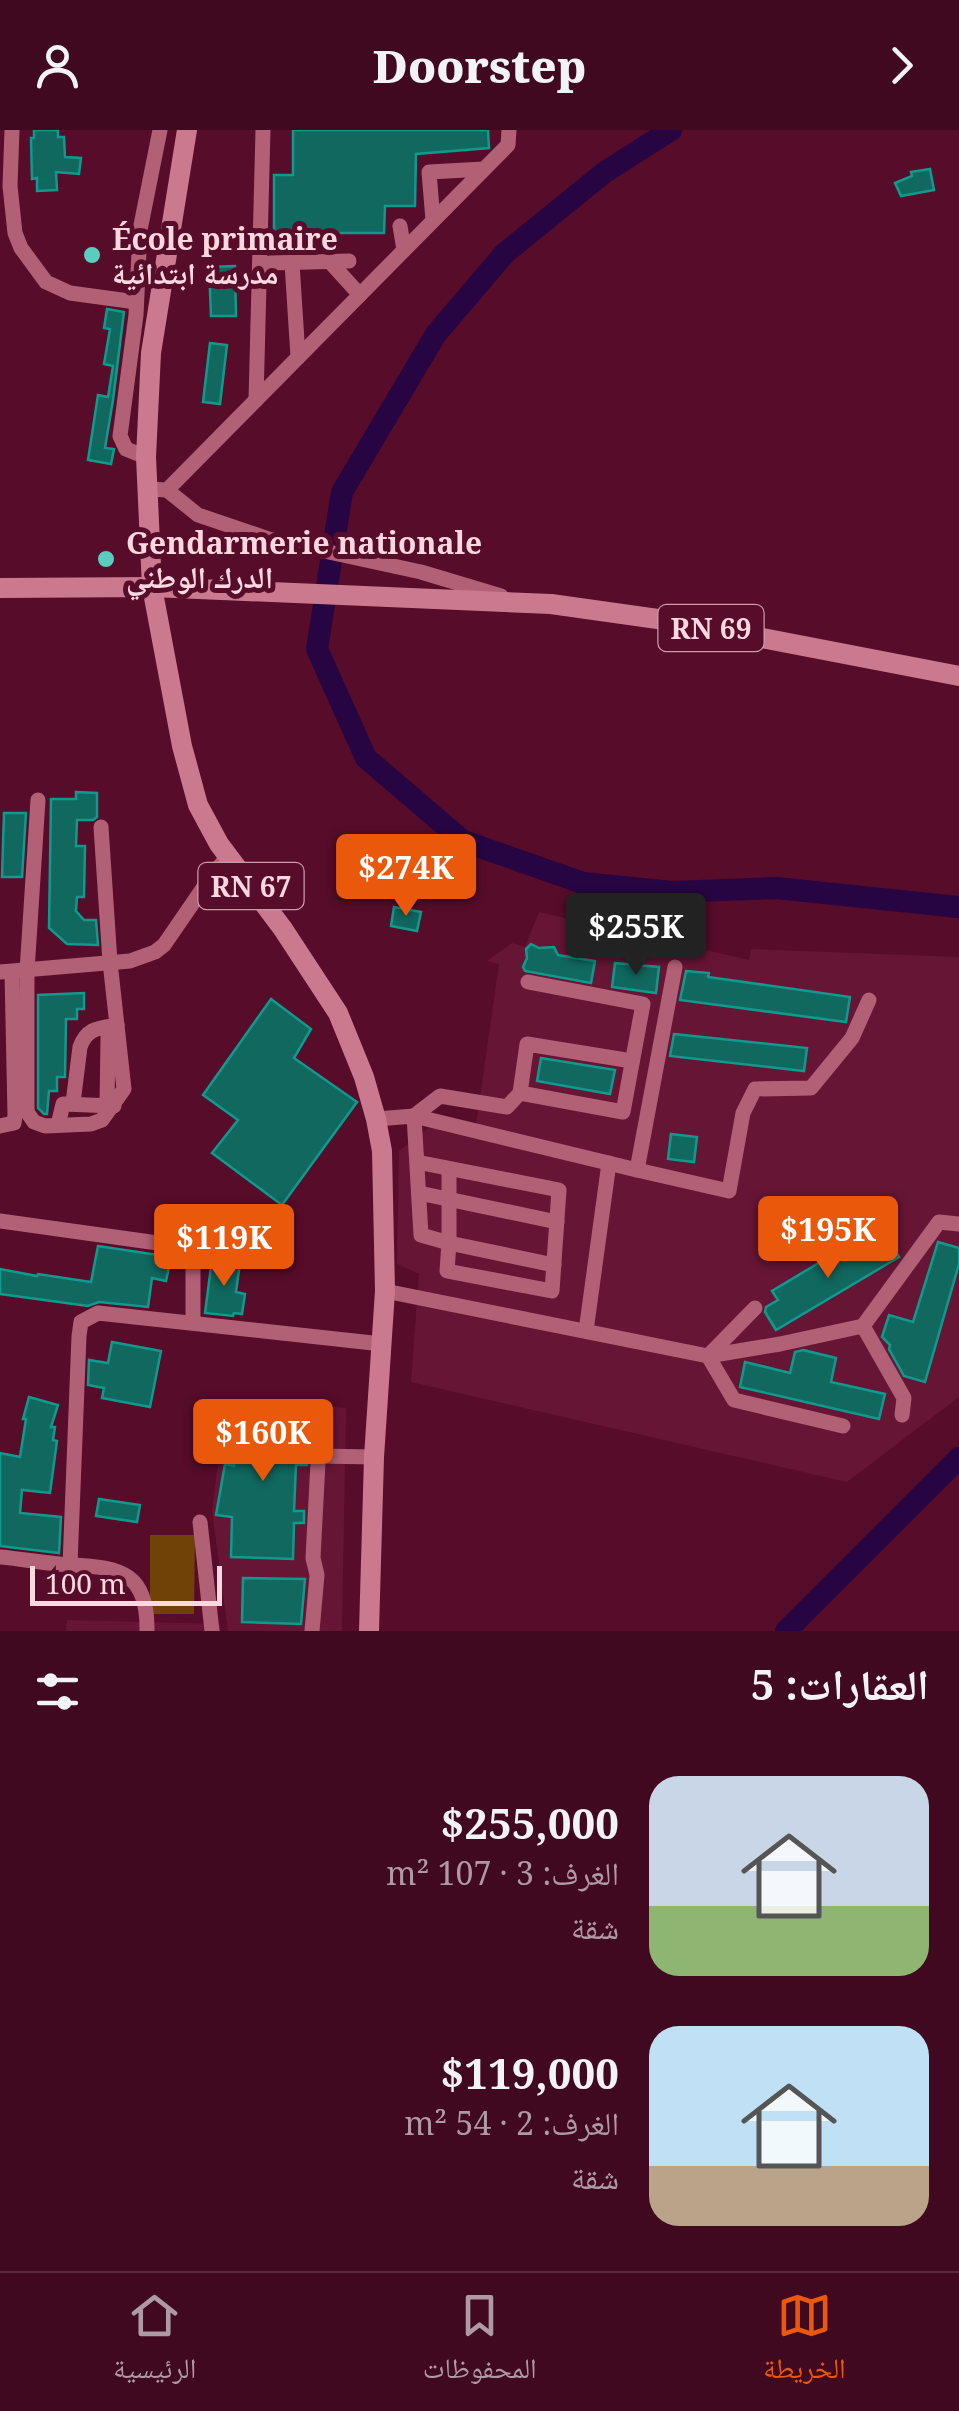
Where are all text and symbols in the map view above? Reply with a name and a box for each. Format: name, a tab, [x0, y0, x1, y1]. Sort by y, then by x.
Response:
text: Doorstep	[373, 35, 586, 96]
icon: person	[30, 38, 85, 93]
icon: forward	[874, 38, 929, 93]
place label: École primaire مدرسة ابتدائية	[112, 218, 338, 293]
marker: École primaire مدرسة ابتدائية	[81, 244, 103, 266]
place label: Gendarmerie nationale الدرك الوطني	[126, 522, 482, 601]
marker: Gendarmerie nationale الدرك الوطني	[95, 548, 117, 570]
road number: RN 69	[658, 605, 764, 651]
pin: $274K	[336, 834, 476, 919]
text: $274K	[358, 845, 454, 888]
road number: RN 67	[198, 863, 304, 909]
pin: $255K	[566, 893, 706, 978]
text: $255K	[588, 904, 684, 947]
pin: $195K	[758, 1196, 898, 1281]
pin: $119K	[154, 1204, 294, 1289]
text: $195K	[780, 1207, 876, 1250]
text: $119K	[176, 1215, 272, 1258]
pin: $160K	[193, 1399, 333, 1484]
text: $160K	[215, 1410, 311, 1453]
scale bar	[30, 1561, 222, 1606]
text: 100 m	[45, 1564, 126, 1602]
text: العقارات: 5	[751, 1655, 929, 1712]
icon: filters	[30, 1664, 85, 1719]
text: $255,000	[441, 1794, 619, 1851]
icon: home	[729, 1816, 849, 1936]
text: الغرف: 3 · 107 m²	[386, 1851, 619, 1894]
text: شقة	[571, 1905, 619, 1948]
text: $119,000	[441, 2044, 619, 2101]
icon: home	[729, 2066, 849, 2186]
text: الغرف: 2 · 54 m²	[404, 2101, 619, 2144]
text: شقة	[571, 2155, 619, 2198]
tab: الرئيسية	[113, 2288, 196, 2396]
tab: المحفوظات	[423, 2288, 537, 2396]
tab: الخريطة	[763, 2288, 846, 2396]

